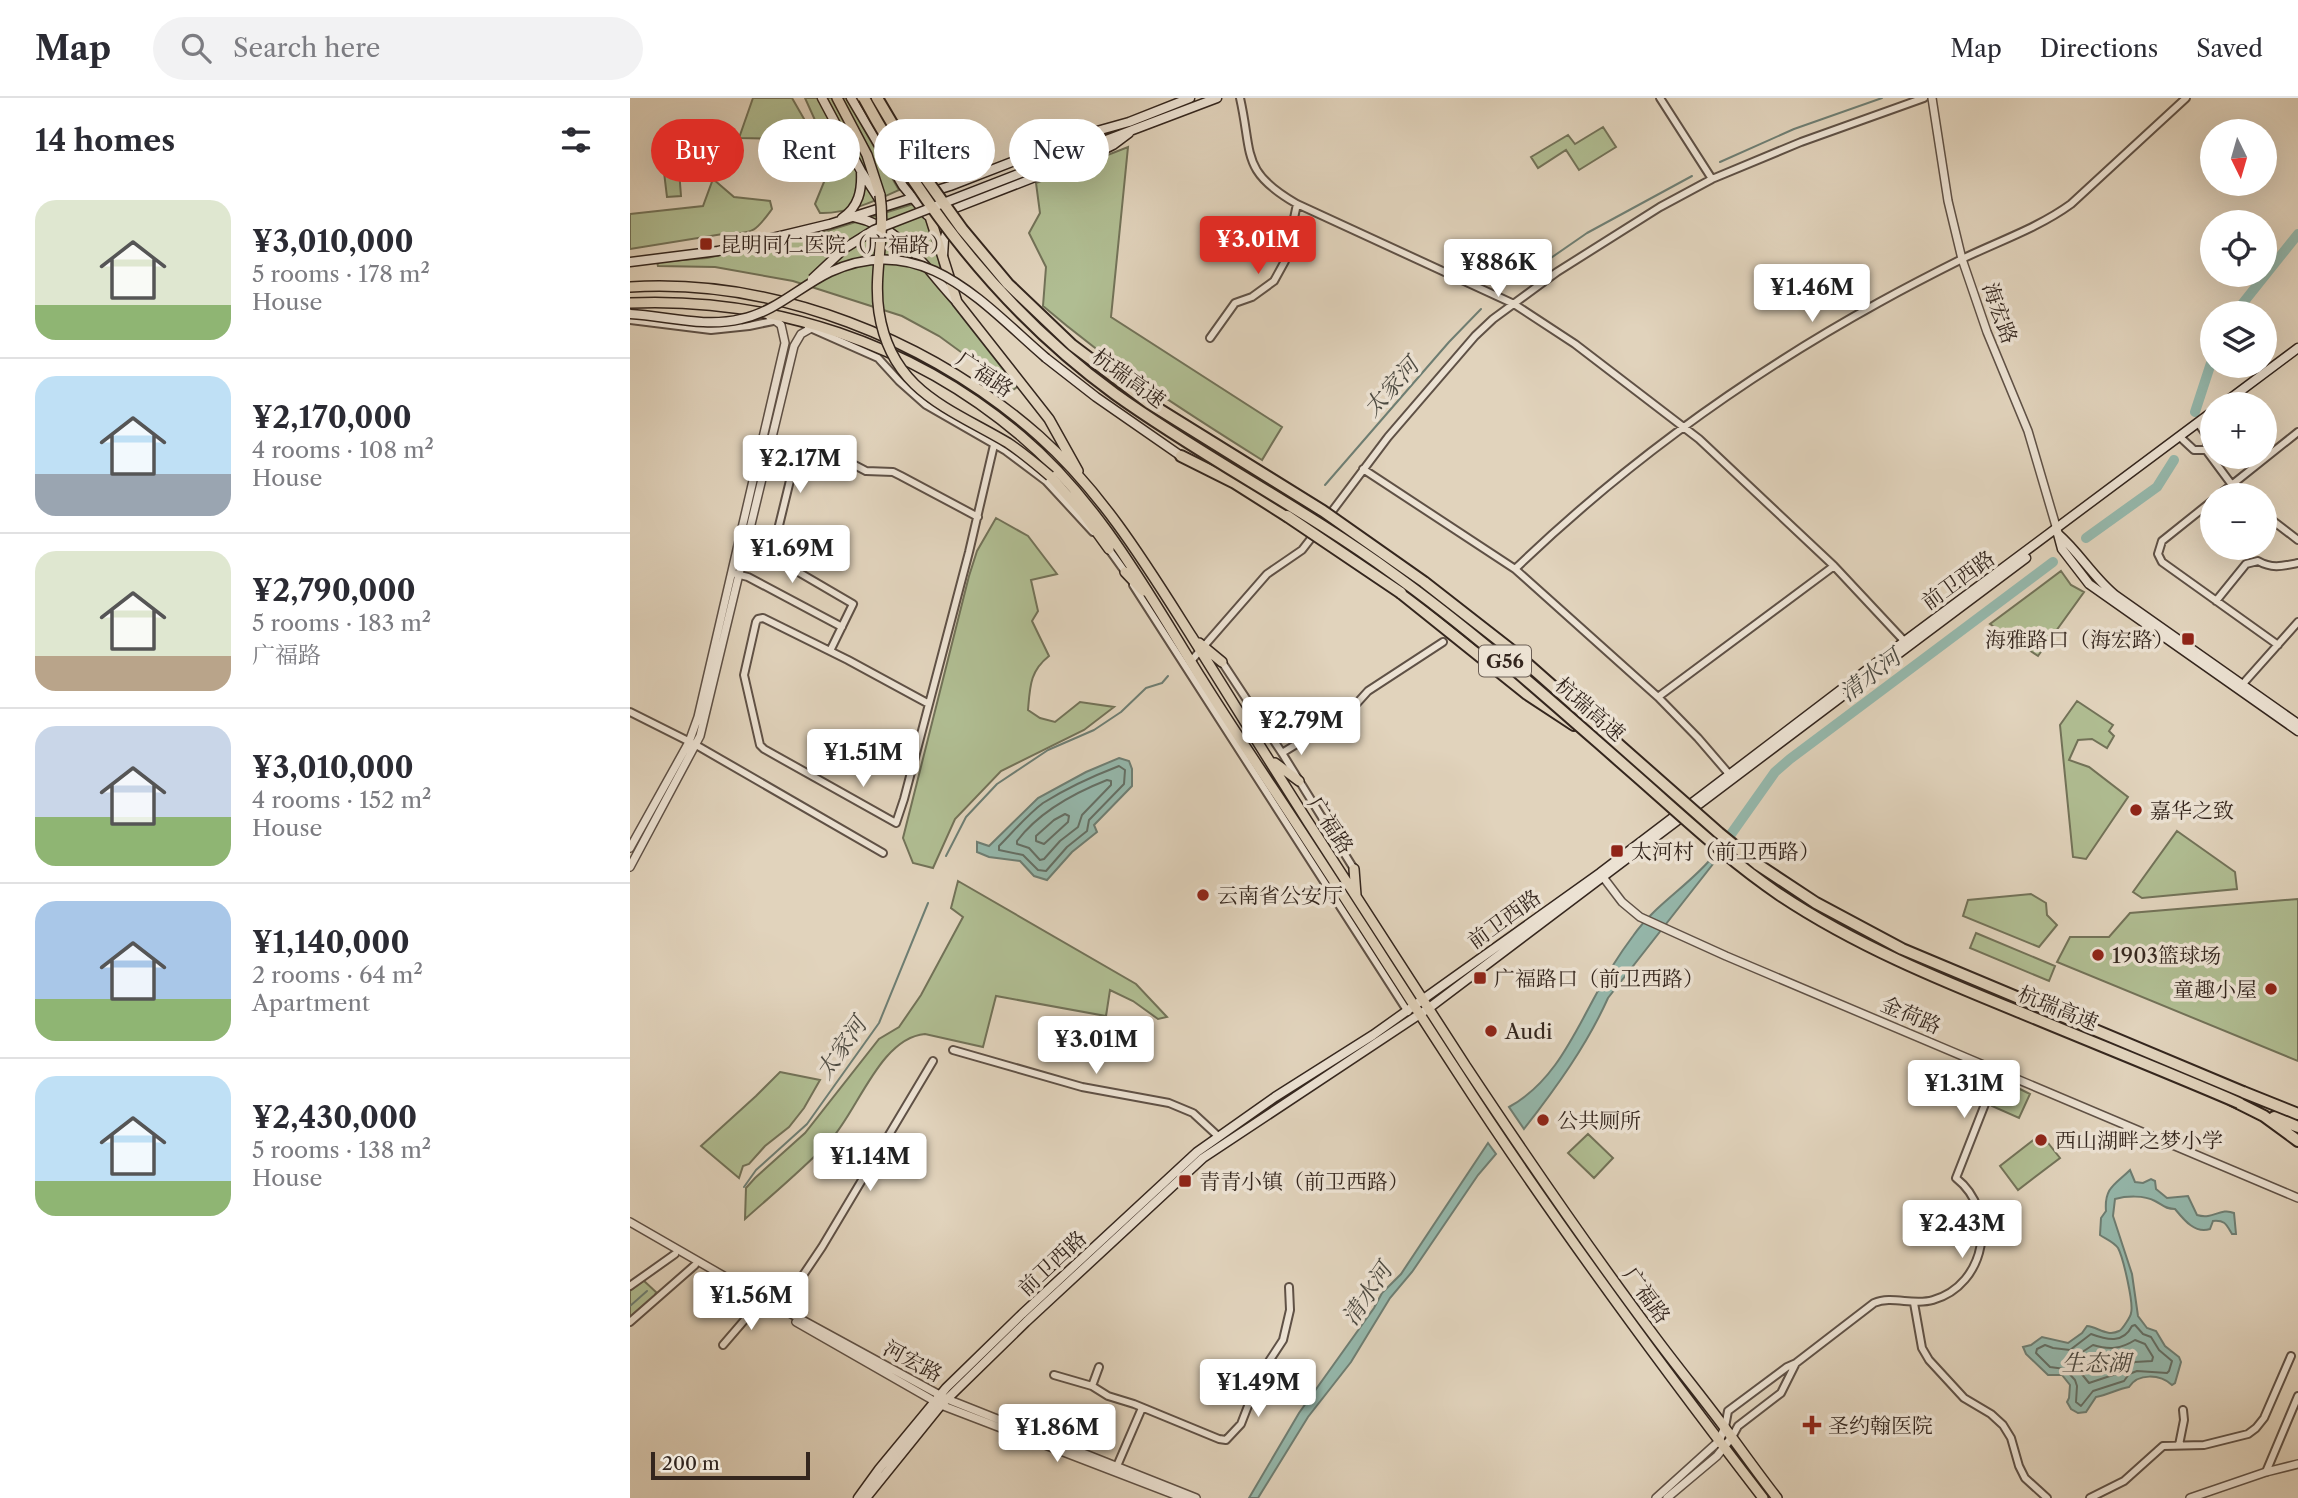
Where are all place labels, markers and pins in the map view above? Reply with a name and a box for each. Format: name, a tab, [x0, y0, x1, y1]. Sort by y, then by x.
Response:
pin: ¥3.01M	[1201, 216, 1315, 276]
place label: 昆明同仁医院（广福路）	[720, 232, 951, 257]
marker: 昆明同仁医院（广福路）	[698, 236, 714, 252]
pin: ¥886K	[1449, 240, 1547, 299]
pin: ¥1.46M	[1755, 264, 1869, 324]
pin: ¥2.17M	[743, 436, 857, 495]
pin: ¥1.69M	[735, 526, 849, 585]
place label: 海雅路口（海宏路）	[1985, 627, 2174, 652]
marker: 海雅路口（海宏路）	[2180, 631, 2196, 647]
pin: ¥2.79M	[1244, 698, 1358, 757]
pin: ¥1.51M	[806, 730, 920, 789]
place label: 嘉华之致	[2150, 798, 2234, 823]
marker: 嘉华之致	[2128, 802, 2144, 818]
place label: 太河村（前卫西路）	[1631, 839, 1820, 864]
marker: 太河村（前卫西路）	[1609, 843, 1625, 859]
place label: 云南省公安厅	[1217, 883, 1343, 908]
marker: 云南省公安厅	[1195, 887, 1211, 903]
place label: 1903篮球场	[2112, 943, 2221, 968]
marker: 1903篮球场	[2090, 947, 2106, 963]
place label: 广福路口（前卫西路）	[1494, 966, 1704, 991]
marker: 广福路口（前卫西路）	[1472, 970, 1488, 986]
place label: 童趣小屋	[2173, 977, 2257, 1002]
marker: 童趣小屋	[2263, 981, 2279, 997]
pin: ¥3.01M	[1039, 1016, 1153, 1076]
place label: Audi	[1504, 1019, 1552, 1044]
marker: Audi	[1483, 1023, 1499, 1039]
pin: ¥1.31M	[1907, 1060, 2021, 1120]
place label: 公共厕所	[1557, 1108, 1641, 1133]
marker: 公共厕所	[1535, 1112, 1551, 1128]
place label: 西山湖畔之梦小学	[2055, 1128, 2223, 1153]
marker: 西山湖畔之梦小学	[2033, 1132, 2049, 1148]
pin: ¥1.14M	[813, 1134, 927, 1193]
place label: 青青小镇（前卫西路）	[1199, 1169, 1409, 1194]
marker: 青青小镇（前卫西路）	[1177, 1173, 1193, 1189]
pin: ¥2.43M	[1905, 1200, 2019, 1260]
pin: ¥1.56M	[694, 1272, 808, 1332]
pin: ¥1.49M	[1201, 1360, 1315, 1419]
pin: ¥1.86M	[1000, 1404, 1114, 1464]
place label: 圣约翰医院	[1828, 1413, 1933, 1438]
marker: 圣约翰医院	[1802, 1415, 1822, 1435]

